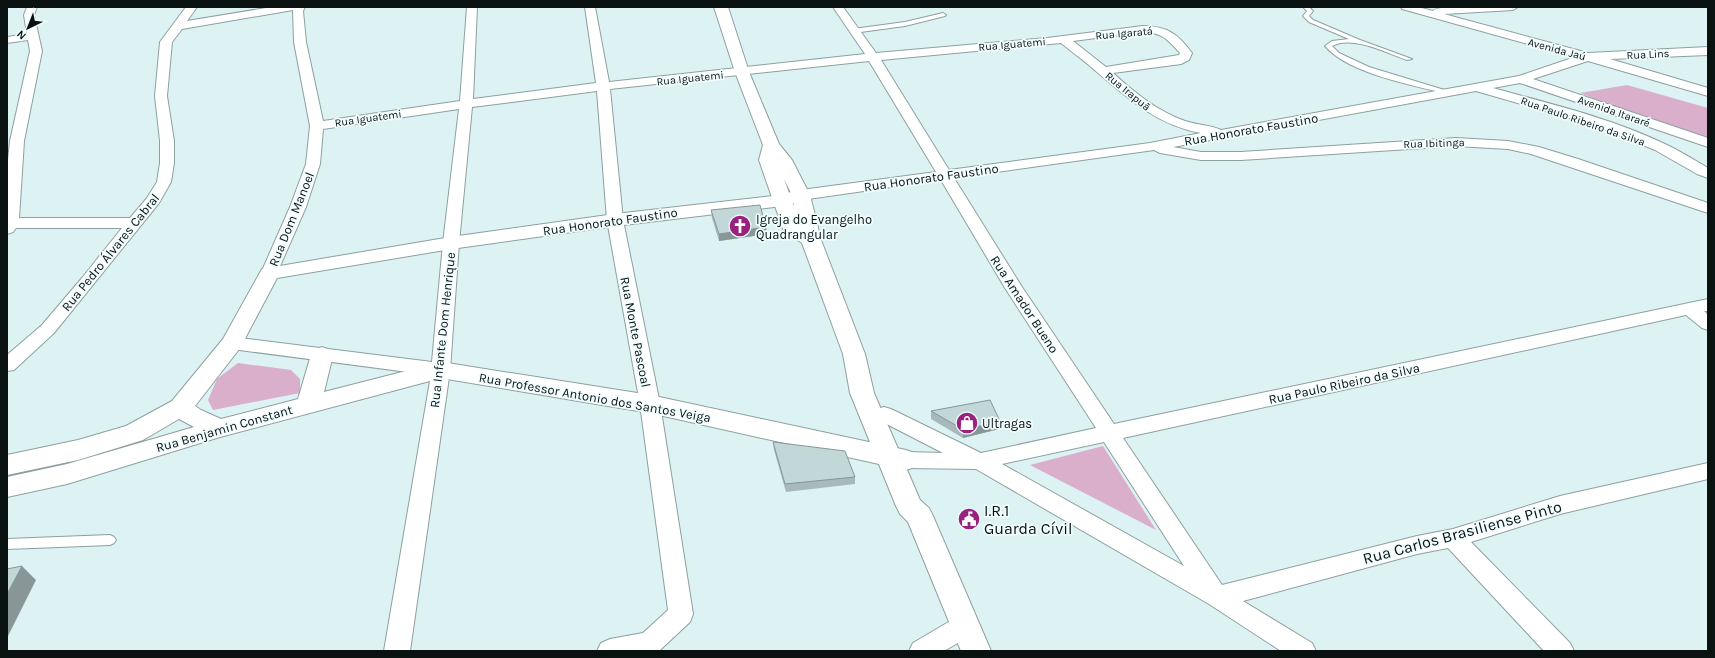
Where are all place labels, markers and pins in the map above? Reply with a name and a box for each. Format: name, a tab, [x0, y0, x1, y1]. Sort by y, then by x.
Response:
place label: Igreja do Evangelho Quadrangular	[756, 212, 872, 242]
church icon: Igreja do Evangelho Quadrangular	[727, 213, 753, 239]
shop icon: Ultragas	[954, 410, 980, 436]
place label: Ultragas	[982, 416, 1032, 431]
place label: I.R.1 Guarda Cívil	[984, 501, 1073, 538]
public building icon: I.R.1 Guarda Cívil	[956, 506, 982, 532]

